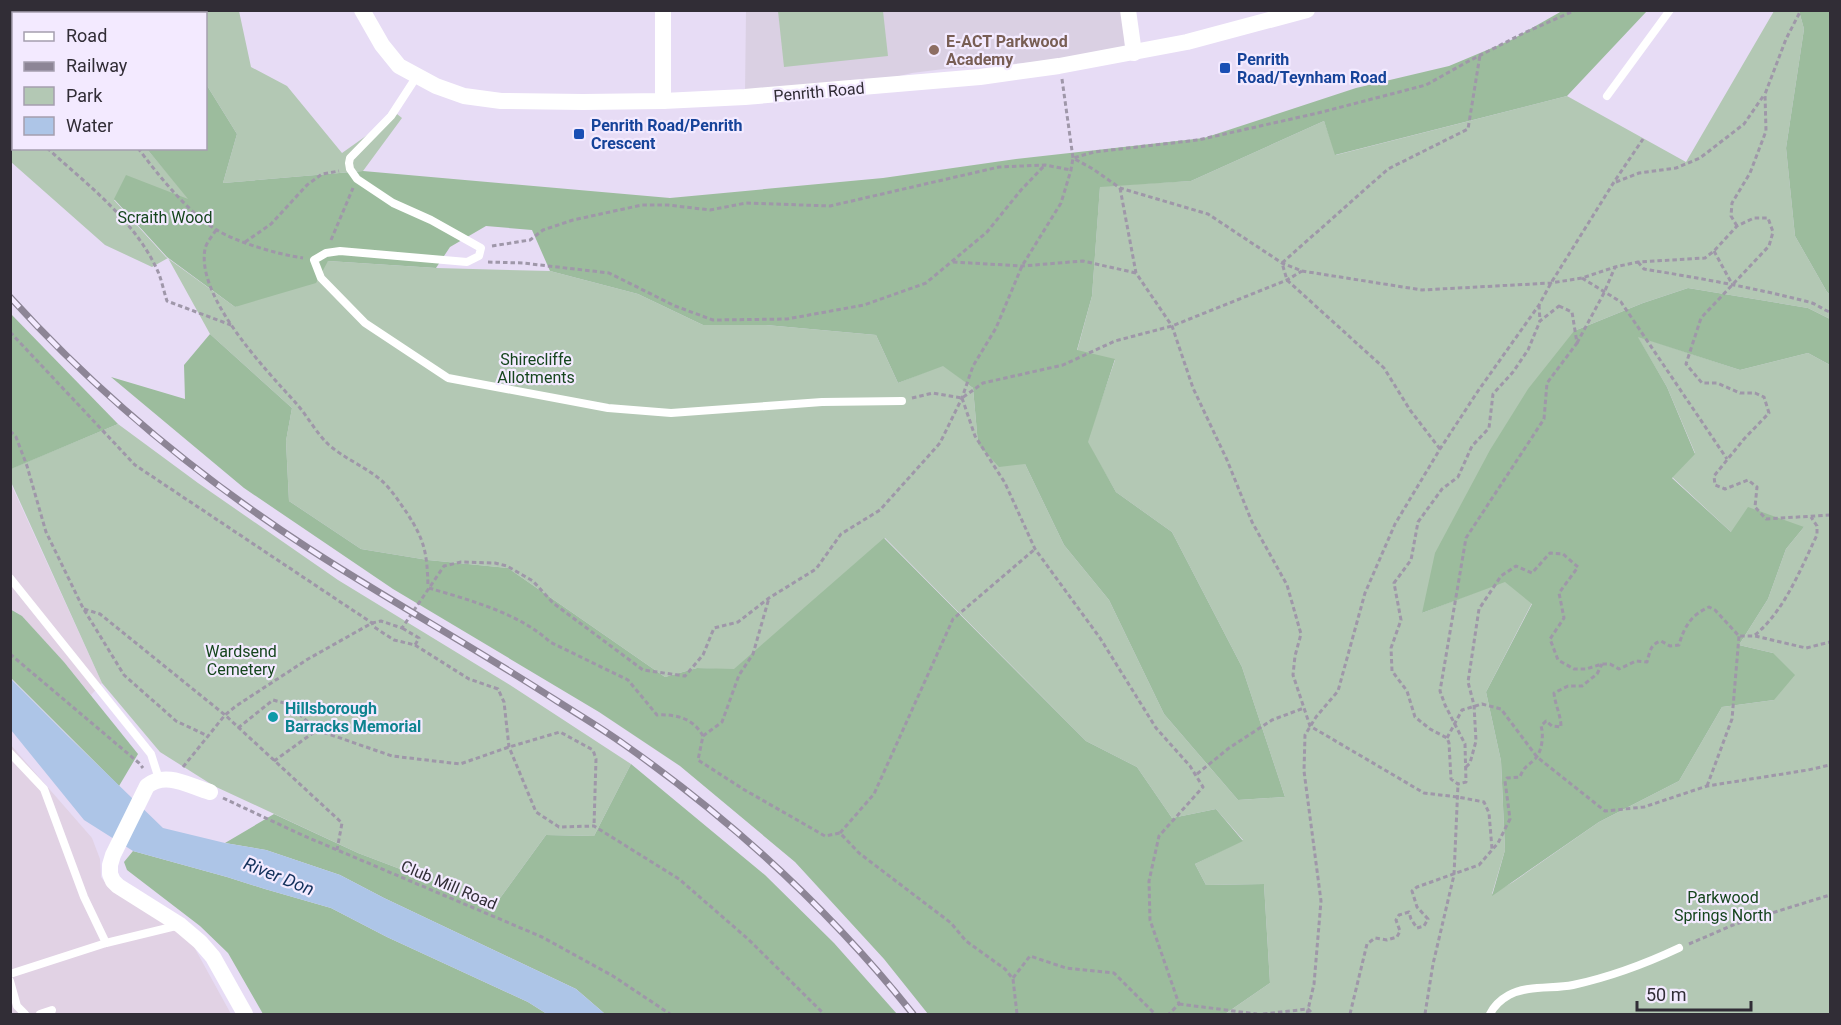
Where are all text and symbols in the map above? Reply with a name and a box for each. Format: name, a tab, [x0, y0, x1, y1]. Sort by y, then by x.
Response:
legend	[12, 12, 207, 150]
text: Road	[66, 25, 107, 46]
place label: E-ACT Parkwood Academy	[946, 32, 1068, 69]
marker: E-ACT Parkwood Academy	[927, 43, 941, 57]
place label: Penrith Road/Teynham Road	[1237, 50, 1387, 87]
text: Railway	[66, 55, 128, 76]
marker: Penrith Road/Teynham Road	[1218, 61, 1232, 75]
street label: Penrith Road	[773, 79, 865, 105]
text: Park	[66, 85, 103, 106]
text: Water	[66, 115, 113, 136]
place label: Penrith Road/Penrith Crescent	[591, 116, 742, 153]
marker: Penrith Road/Penrith Crescent	[572, 127, 586, 141]
park label: Scraith Wood	[118, 208, 212, 227]
park label: Shirecliffe Allotments	[497, 350, 575, 387]
park label: Wardsend Cemetery	[205, 642, 277, 679]
place label: Hillsborough Barracks Memorial	[285, 699, 421, 736]
marker: Hillsborough Barracks Memorial	[266, 710, 280, 724]
water label: River Don	[241, 852, 317, 900]
street label: Club Mill Road	[398, 856, 500, 914]
park label: Parkwood Springs North	[1674, 888, 1772, 925]
scale bar	[1637, 974, 1751, 1012]
text: 50 m	[1646, 984, 1686, 1005]

